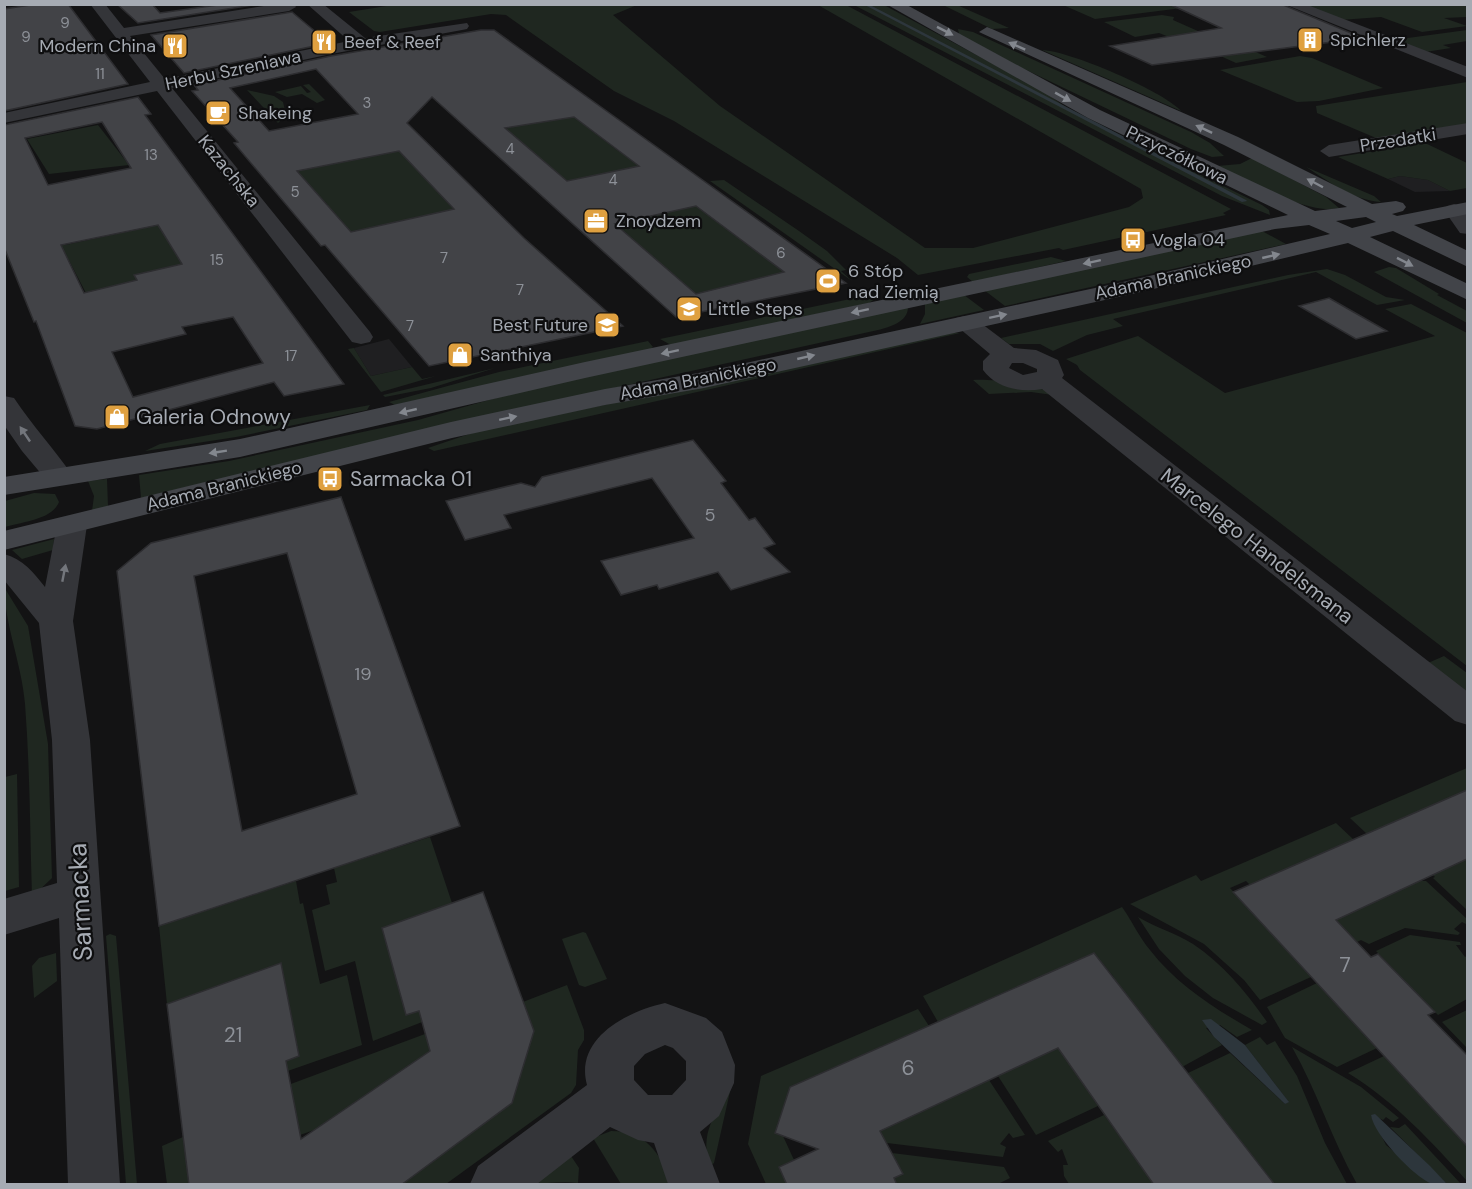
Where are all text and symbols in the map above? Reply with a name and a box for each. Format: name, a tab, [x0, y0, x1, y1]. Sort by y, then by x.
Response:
house number: 9	[60, 13, 70, 33]
building icon: Spichlerz	[1295, 25, 1325, 55]
one-way arrow	[937, 26, 954, 36]
house number: 9	[21, 27, 31, 47]
restaurant icon: Beef & Reef	[309, 27, 339, 57]
place label: Spichlerz	[1330, 28, 1406, 52]
place label: Beef & Reef	[344, 30, 441, 54]
restaurant icon: Modern China	[160, 31, 190, 61]
place label: Modern China	[39, 34, 156, 58]
one-way arrow	[1007, 41, 1025, 51]
street label: Herbu Szreniawa	[163, 44, 303, 96]
house number: 11	[95, 64, 105, 84]
one-way arrow	[1055, 92, 1072, 102]
house number: 3	[363, 93, 371, 113]
cafe icon: Shakeing	[203, 98, 233, 128]
place label: Shakeing	[238, 101, 312, 125]
street label: Przyczółkowa	[1122, 120, 1232, 190]
street label: Przedatki	[1358, 122, 1438, 158]
one-way arrow	[1196, 124, 1213, 133]
street label: Kazachska	[192, 130, 266, 212]
house number: 4	[505, 139, 515, 159]
house number: 13	[144, 145, 158, 165]
house number: 4	[608, 170, 618, 190]
one-way arrow	[1306, 178, 1323, 188]
house number: 5	[290, 182, 300, 202]
office icon: Znoydzem	[581, 206, 611, 236]
place label: Znoydzem	[616, 209, 701, 233]
bus stop icon: Vogla 04	[1118, 225, 1148, 255]
place label: Vogla 04	[1152, 228, 1225, 252]
house number: 6	[776, 243, 786, 263]
house number: 7	[440, 248, 448, 268]
street label: Adama Branickiego	[1093, 249, 1253, 305]
house number: 15	[210, 250, 224, 270]
one-way arrow	[1262, 250, 1281, 260]
one-way arrow	[1397, 257, 1414, 266]
one-way arrow	[1083, 258, 1102, 267]
place label: 6 Stóp nad Ziemią	[848, 259, 939, 304]
sports icon: 6 Stóp nad Ziemią	[813, 266, 843, 296]
house number: 7	[516, 280, 524, 300]
school or university icon: Little Steps	[674, 294, 704, 324]
place label: Little Steps	[708, 297, 803, 321]
one-way arrow	[851, 307, 870, 316]
school or university icon: Best Future	[592, 310, 622, 340]
one-way arrow	[989, 310, 1008, 320]
place label: Best Future	[493, 313, 588, 337]
house number: 7	[406, 316, 414, 336]
shop icon: Santhiya	[445, 340, 475, 370]
place label: Santhiya	[480, 343, 552, 367]
house number: 17	[285, 346, 297, 366]
one-way arrow	[660, 348, 679, 357]
street label: Adama Branickiego	[618, 352, 778, 406]
one-way arrow	[797, 352, 816, 361]
shop icon: Galeria Odnowy	[102, 402, 132, 432]
place label: Galeria Odnowy	[136, 403, 291, 431]
one-way arrow	[399, 406, 417, 416]
one-way arrow	[499, 413, 518, 422]
one-way arrow	[19, 425, 30, 442]
one-way arrow	[208, 447, 227, 456]
street label: Adama Branickiego	[144, 455, 304, 517]
street label: Marcelego Handelsmana	[1155, 462, 1359, 630]
bus stop icon: Sarmacka 01	[315, 464, 345, 494]
place label: Sarmacka 01	[350, 465, 472, 493]
house number: 5	[705, 503, 715, 527]
one-way arrow	[60, 564, 69, 583]
house number: 19	[355, 662, 371, 686]
street label: Sarmacka	[60, 842, 100, 962]
house number: 7	[1339, 951, 1351, 979]
house number: 21	[224, 1021, 242, 1049]
house number: 6	[901, 1054, 915, 1082]

